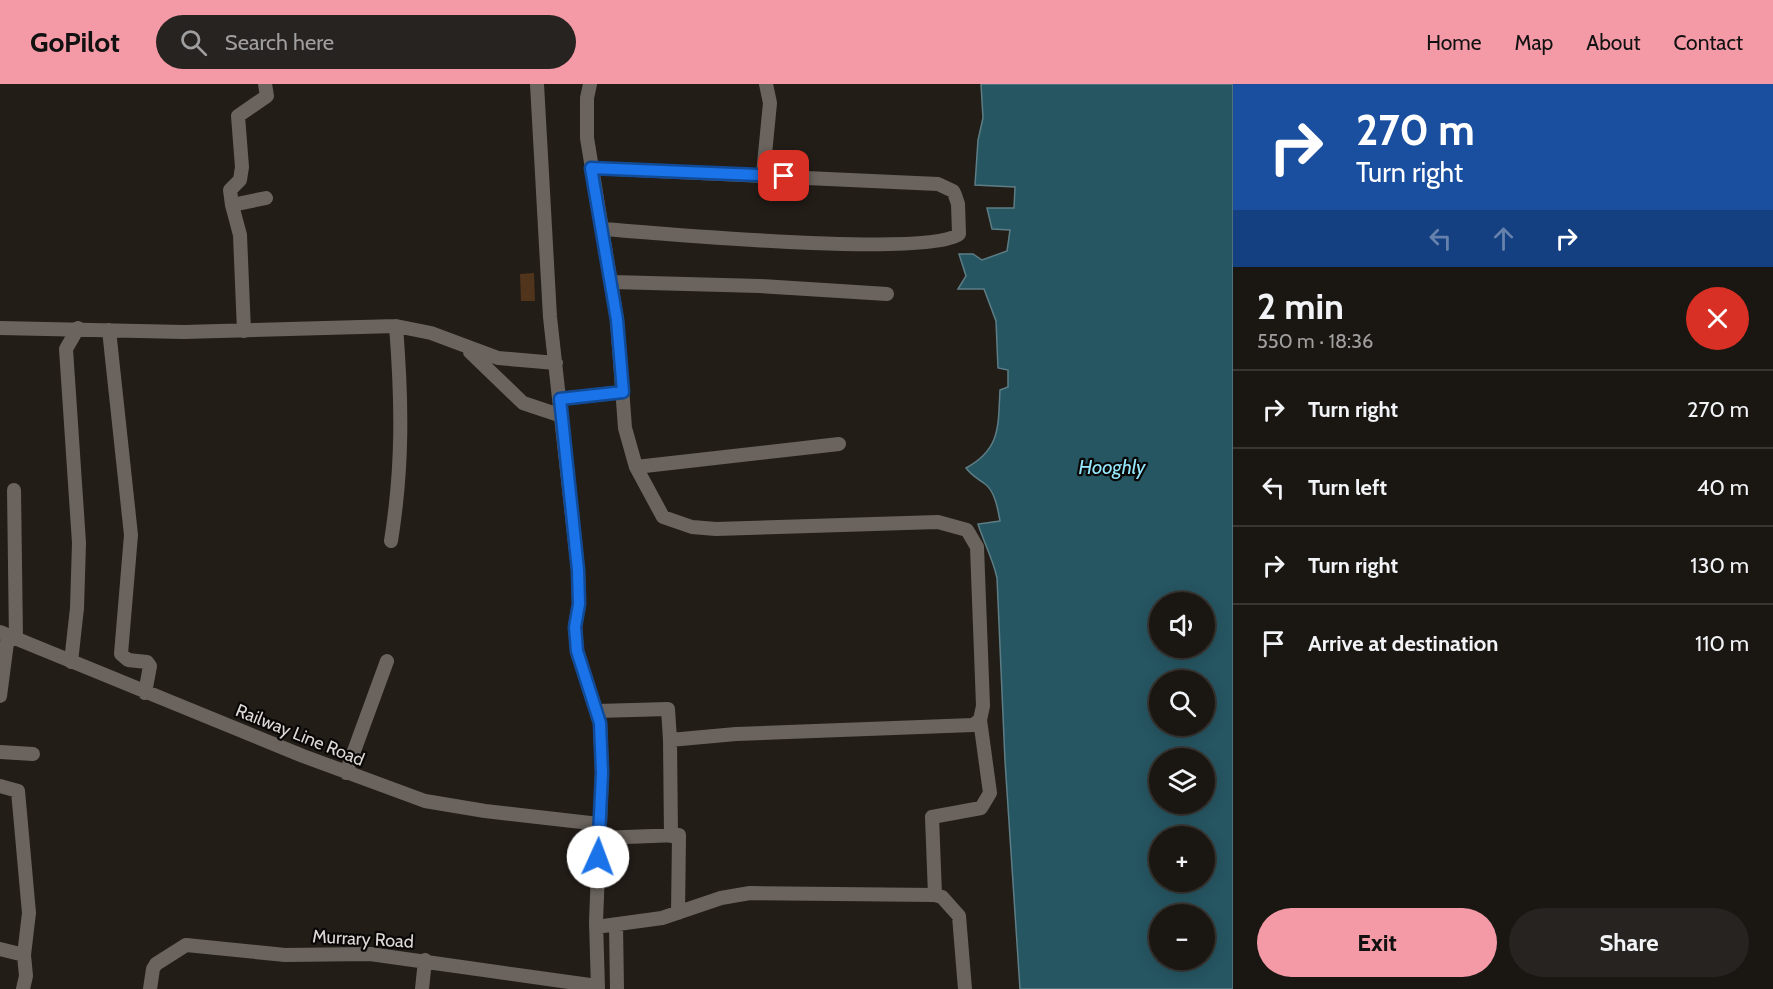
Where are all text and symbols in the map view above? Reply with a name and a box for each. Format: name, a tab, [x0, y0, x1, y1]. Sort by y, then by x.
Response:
search box	[156, 15, 576, 69]
text: GoPilot	[30, 25, 120, 59]
icon: search	[177, 26, 210, 59]
text: Search here	[225, 29, 334, 56]
text: Home	[1426, 30, 1482, 55]
text: Map	[1515, 30, 1553, 55]
text: About	[1586, 30, 1640, 55]
text: Contact	[1673, 30, 1743, 55]
text: 270 m	[1356, 104, 1475, 156]
icon: right	[1257, 108, 1335, 186]
pin	[758, 150, 809, 201]
text: Turn right	[1356, 156, 1463, 189]
icon: arrive	[767, 159, 800, 192]
icon: left	[1424, 222, 1457, 255]
icon: ahead	[1487, 222, 1520, 255]
icon: right	[1550, 222, 1583, 255]
text: 2 min	[1257, 284, 1344, 328]
button: close	[1686, 287, 1749, 350]
text: 550 m · 18:36	[1257, 329, 1373, 353]
icon: right	[1257, 393, 1290, 426]
text: Turn right	[1308, 396, 1398, 423]
text: 270 m	[1687, 396, 1749, 423]
water label: Hooghly	[1078, 455, 1146, 479]
icon: left	[1257, 471, 1290, 504]
text: Turn left	[1308, 474, 1387, 501]
text: 40 m	[1697, 474, 1749, 501]
icon: right	[1257, 549, 1290, 582]
text: Turn right	[1308, 552, 1398, 579]
text: 130 m	[1690, 552, 1749, 579]
map controls	[1149, 592, 1215, 970]
button: sound	[1149, 592, 1215, 658]
icon: arrive	[1257, 627, 1290, 660]
text: Arrive at destination	[1308, 630, 1498, 657]
text: 110 m	[1695, 630, 1749, 657]
button: search	[1149, 670, 1215, 736]
street label: Railway Line Road	[232, 699, 368, 771]
button: layers	[1149, 748, 1215, 814]
position arrow	[566, 825, 630, 889]
button: +	[1149, 826, 1215, 892]
button: −	[1149, 904, 1215, 970]
button: Exit	[1257, 908, 1497, 977]
button: Share	[1509, 908, 1749, 977]
street label: Murrary Road	[312, 925, 414, 953]

